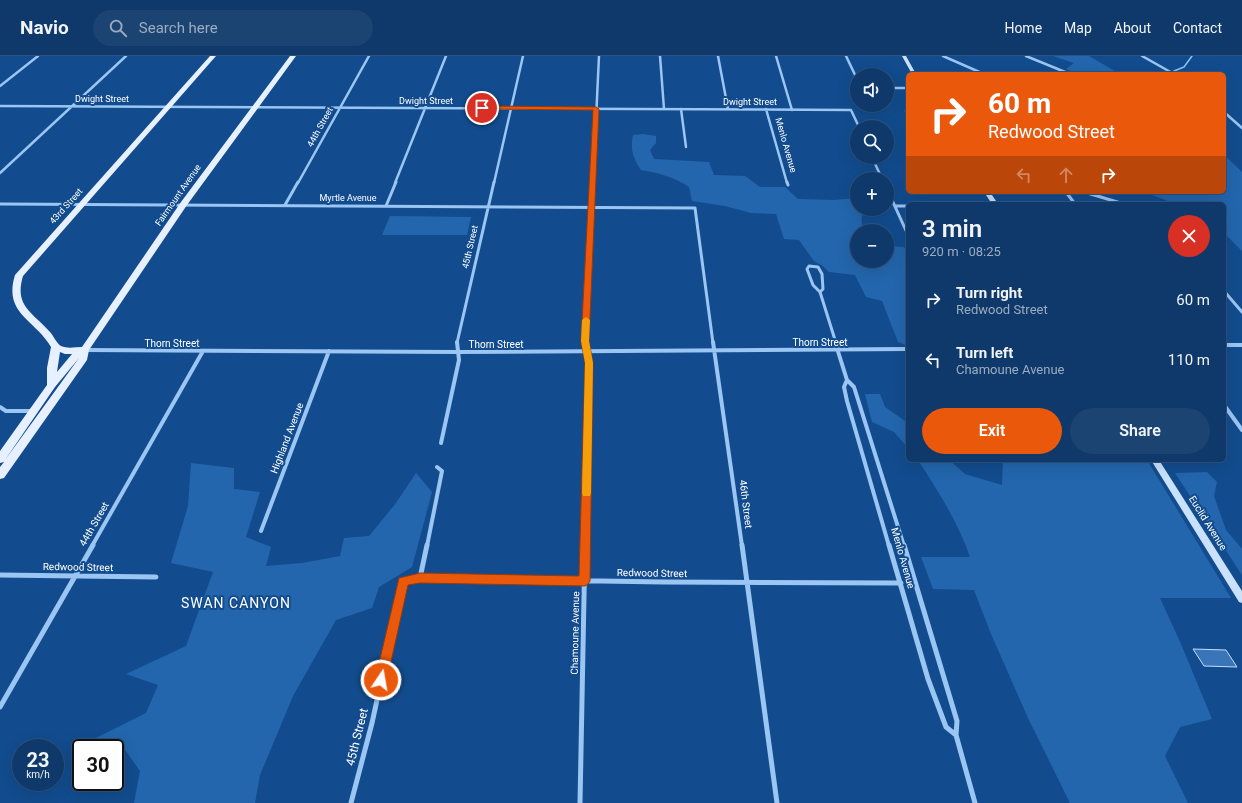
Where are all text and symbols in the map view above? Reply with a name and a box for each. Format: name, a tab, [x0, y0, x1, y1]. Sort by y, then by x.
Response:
search box	[93, 10, 373, 46]
text: Navio	[20, 16, 69, 39]
icon: search	[107, 17, 129, 39]
text: Search here	[139, 19, 218, 37]
text: Home	[1004, 20, 1042, 36]
text: Map	[1064, 20, 1092, 36]
text: About	[1114, 20, 1151, 36]
text: Contact	[1173, 20, 1222, 36]
map controls	[850, 68, 894, 268]
button: sound	[850, 68, 894, 112]
text: 60 m	[988, 87, 1051, 120]
icon: right	[922, 88, 974, 140]
pin	[465, 91, 499, 125]
street label: Dwight Street	[75, 94, 129, 104]
street label: Dwight Street	[399, 96, 453, 106]
icon: arrive	[471, 97, 493, 119]
street label: Dwight Street	[723, 97, 777, 107]
street label: 44th Street	[305, 105, 335, 149]
street label: Menlo Avenue	[773, 116, 799, 174]
button: search	[850, 120, 894, 164]
text: Redwood Street	[988, 121, 1115, 142]
street label: Fairmount Avenue	[153, 162, 203, 228]
icon: left	[1013, 164, 1035, 186]
icon: ahead	[1055, 164, 1077, 186]
icon: right	[1097, 164, 1119, 186]
button: +	[850, 172, 894, 216]
street label: 43rd Street	[48, 186, 85, 226]
street label: Myrtle Avenue	[320, 193, 377, 203]
text: 3 min	[922, 215, 982, 243]
button: close	[1168, 215, 1210, 257]
street label: 45th Street	[460, 224, 480, 270]
button: −	[850, 224, 894, 268]
text: 920 m · 08:25	[922, 244, 1001, 259]
text: Turn right	[956, 284, 1022, 302]
icon: right	[922, 289, 944, 311]
text: 60 m	[1176, 291, 1210, 309]
text: Redwood Street	[956, 302, 1048, 317]
street label: Thorn Street	[793, 337, 847, 348]
street label: Thorn Street	[145, 338, 199, 349]
street label: Thorn Street	[469, 339, 523, 350]
text: Turn left	[956, 344, 1013, 362]
icon: left	[922, 349, 944, 371]
text: 110 m	[1168, 351, 1210, 369]
text: Chamoune Avenue	[956, 362, 1064, 377]
street label: Highland Avenue	[268, 401, 306, 475]
button: Exit	[922, 408, 1062, 454]
button: Share	[1070, 408, 1210, 454]
street label: 46th Street	[738, 479, 754, 529]
street label: Euclid Avenue	[1187, 494, 1229, 552]
street label: 44th Street	[77, 500, 111, 548]
street label: Menlo Avenue	[889, 526, 917, 590]
street label: Redwood Street	[43, 561, 113, 573]
street label: Redwood Street	[617, 567, 687, 579]
street label: Chamoune Avenue	[569, 591, 581, 675]
district label: SWAN CANYON	[181, 595, 291, 611]
position arrow	[360, 659, 402, 701]
street label: 45th Street	[343, 707, 371, 767]
speed limit sign: 30	[72, 739, 124, 791]
text: 23	[27, 748, 49, 772]
text: km/h	[26, 769, 50, 780]

